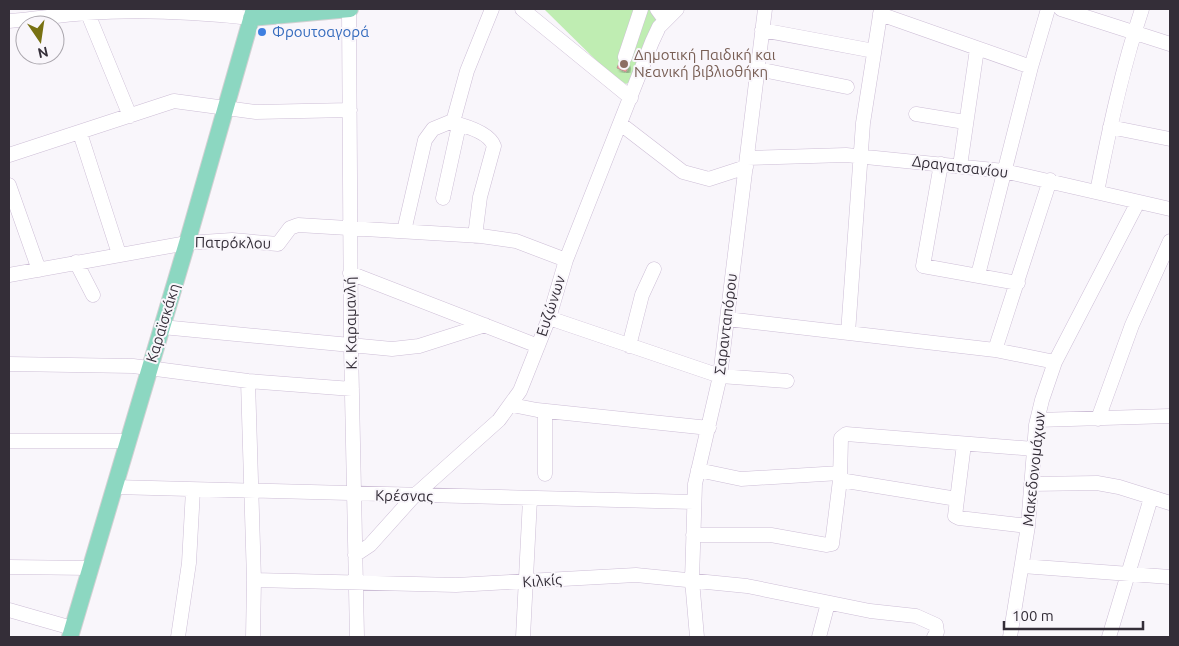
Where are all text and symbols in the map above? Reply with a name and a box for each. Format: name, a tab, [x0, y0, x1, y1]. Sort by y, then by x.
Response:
north arrow	[15, 15, 65, 65]
place label: Φρουτοαγορά	[272, 23, 369, 40]
marker: Φρουτοαγορά	[256, 26, 268, 38]
text: N	[36, 44, 50, 62]
place label: Δημοτική Παιδική και Νεανική βιβλιοθήκη	[634, 46, 776, 80]
marker: Δημοτική Παιδική και Νεανική βιβλιοθήκη	[618, 58, 630, 70]
street label: Δραγατσανίου	[911, 152, 1009, 181]
street label: Πατρόκλου	[195, 233, 271, 252]
street label: Σαρανταπόρου	[711, 272, 740, 376]
street label: Ευζώνων	[533, 273, 568, 338]
street label: Κ. Καραμανλή	[341, 276, 360, 370]
street label: Καραϊσκάκη	[142, 281, 183, 364]
street label: Μακεδονομάχων	[1019, 410, 1048, 527]
street label: Κρέσνας	[375, 486, 433, 505]
street label: Κιλκίς	[522, 571, 562, 590]
scale bar	[1004, 598, 1143, 630]
text: 100 m	[1012, 607, 1054, 624]

